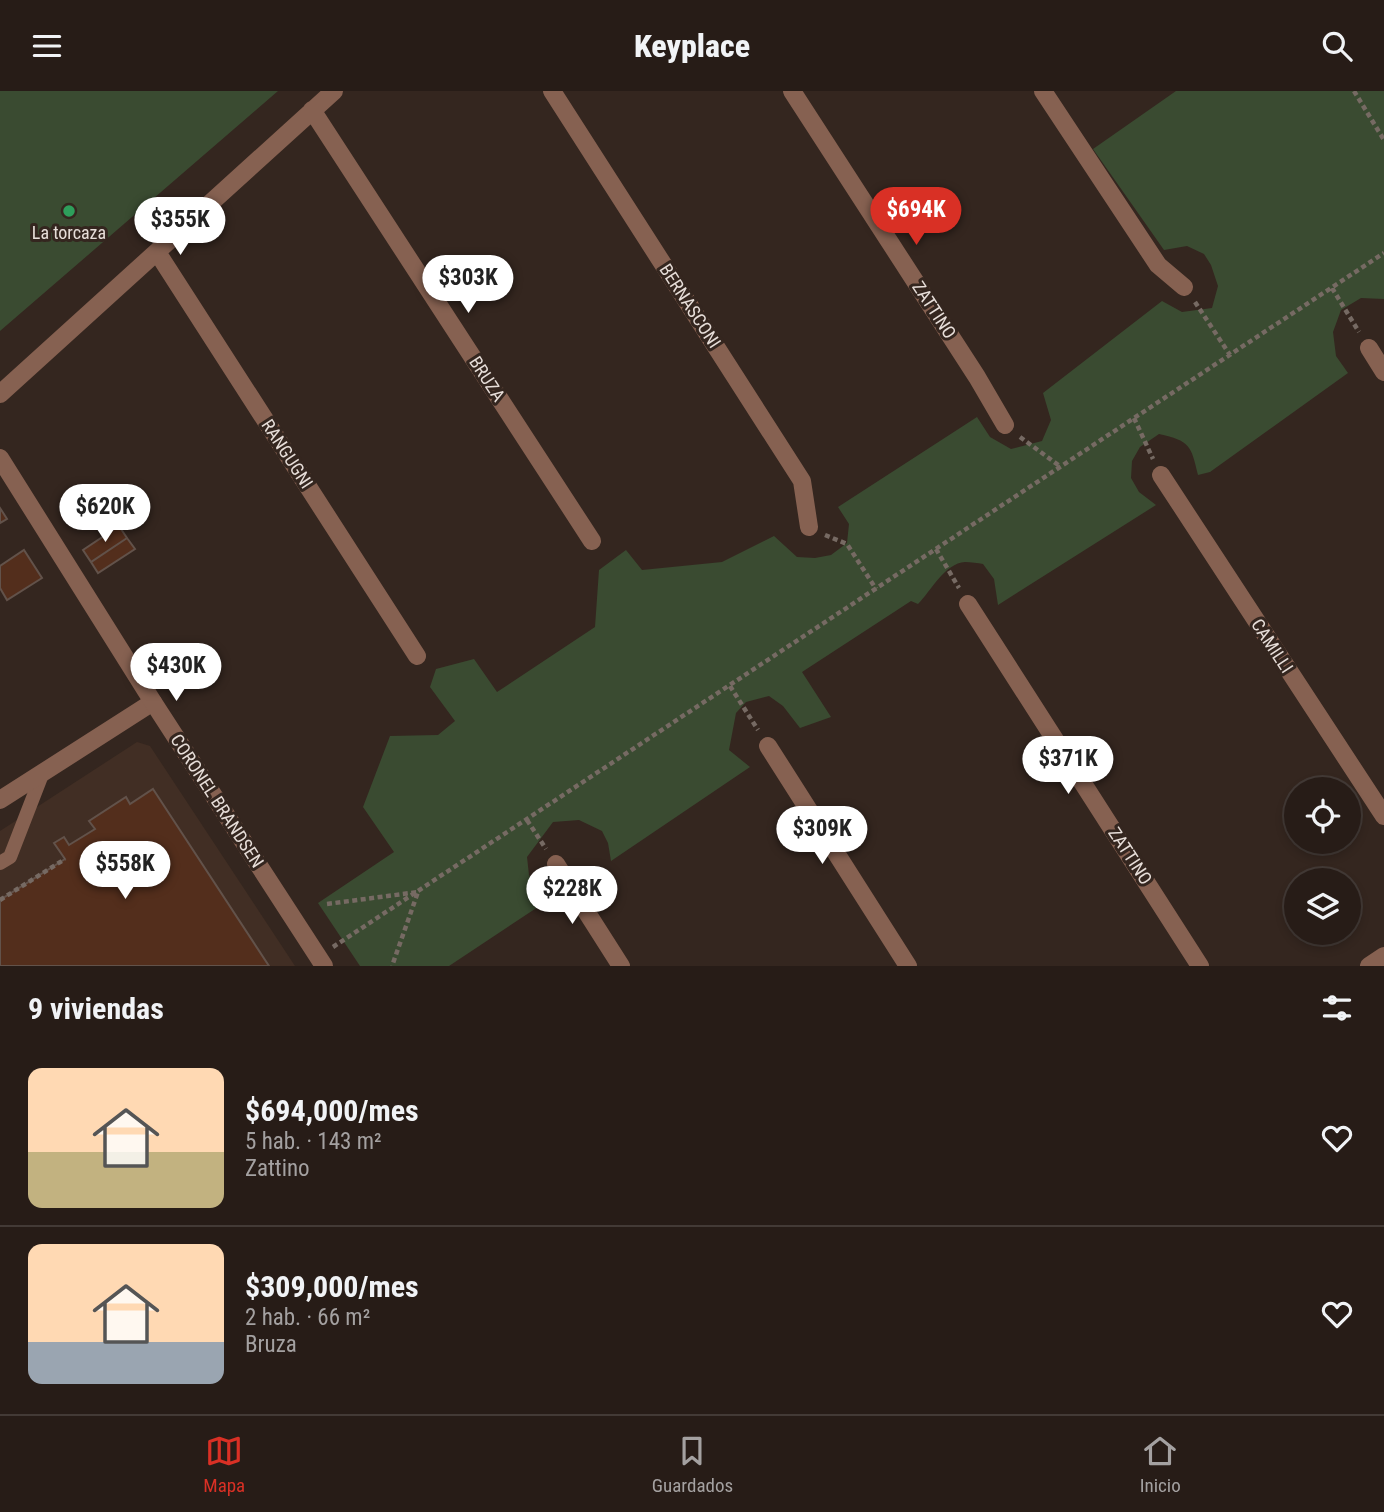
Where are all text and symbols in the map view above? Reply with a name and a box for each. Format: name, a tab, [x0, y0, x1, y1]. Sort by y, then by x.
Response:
icon: menu	[28, 27, 66, 65]
text: Keyplace	[634, 27, 750, 65]
icon: search	[1318, 27, 1356, 65]
pin: $694K	[867, 187, 965, 247]
text: $694K	[886, 196, 946, 223]
pin: $355K	[131, 197, 229, 257]
marker: La torcaza	[61, 203, 77, 219]
text: $355K	[150, 206, 210, 233]
place label: La torcaza	[32, 222, 106, 243]
pin: $303K	[419, 255, 517, 315]
street label: BERNASCONI	[655, 260, 725, 352]
text: $303K	[438, 264, 498, 291]
street label: ZATTINO	[908, 277, 961, 342]
street label: BRUZA	[465, 352, 510, 406]
street label: RANGUGNI	[257, 415, 318, 492]
pin: $620K	[56, 484, 154, 544]
text: $620K	[75, 493, 135, 520]
street label: CAMILLI	[1247, 615, 1298, 677]
pin: $430K	[127, 643, 225, 703]
text: $430K	[146, 652, 206, 679]
street label: CORONEL BRANDSEN	[166, 730, 268, 871]
pin: $371K	[1019, 737, 1117, 796]
text: $371K	[1038, 745, 1098, 772]
map controls	[1284, 777, 1361, 945]
button: locate	[1284, 777, 1361, 854]
pin: $309K	[773, 807, 871, 866]
text: $309K	[792, 815, 852, 842]
street label: ZATTINO	[1104, 823, 1157, 888]
pin: $558K	[76, 841, 174, 901]
text: $558K	[95, 850, 155, 877]
pin: $228K	[523, 867, 621, 926]
button: layers	[1284, 868, 1361, 945]
text: $228K	[542, 875, 602, 902]
icon: filters	[1318, 989, 1356, 1027]
text: 9 viviendas	[28, 991, 164, 1026]
text: $694,000/mes	[245, 1093, 419, 1128]
icon: home	[84, 1096, 168, 1180]
icon: heart	[1318, 1119, 1356, 1157]
text: 5 hab. · 143 m²	[245, 1128, 382, 1155]
text: Zattino	[245, 1155, 310, 1182]
text: $309,000/mes	[245, 1269, 419, 1304]
icon: home	[84, 1272, 168, 1356]
icon: heart	[1318, 1295, 1356, 1333]
text: 2 hab. · 66 m²	[245, 1304, 370, 1331]
text: Bruza	[245, 1331, 297, 1358]
tab: Mapa	[203, 1432, 245, 1497]
tab: Guardados	[652, 1432, 733, 1497]
tab: Inicio	[1140, 1432, 1181, 1497]

